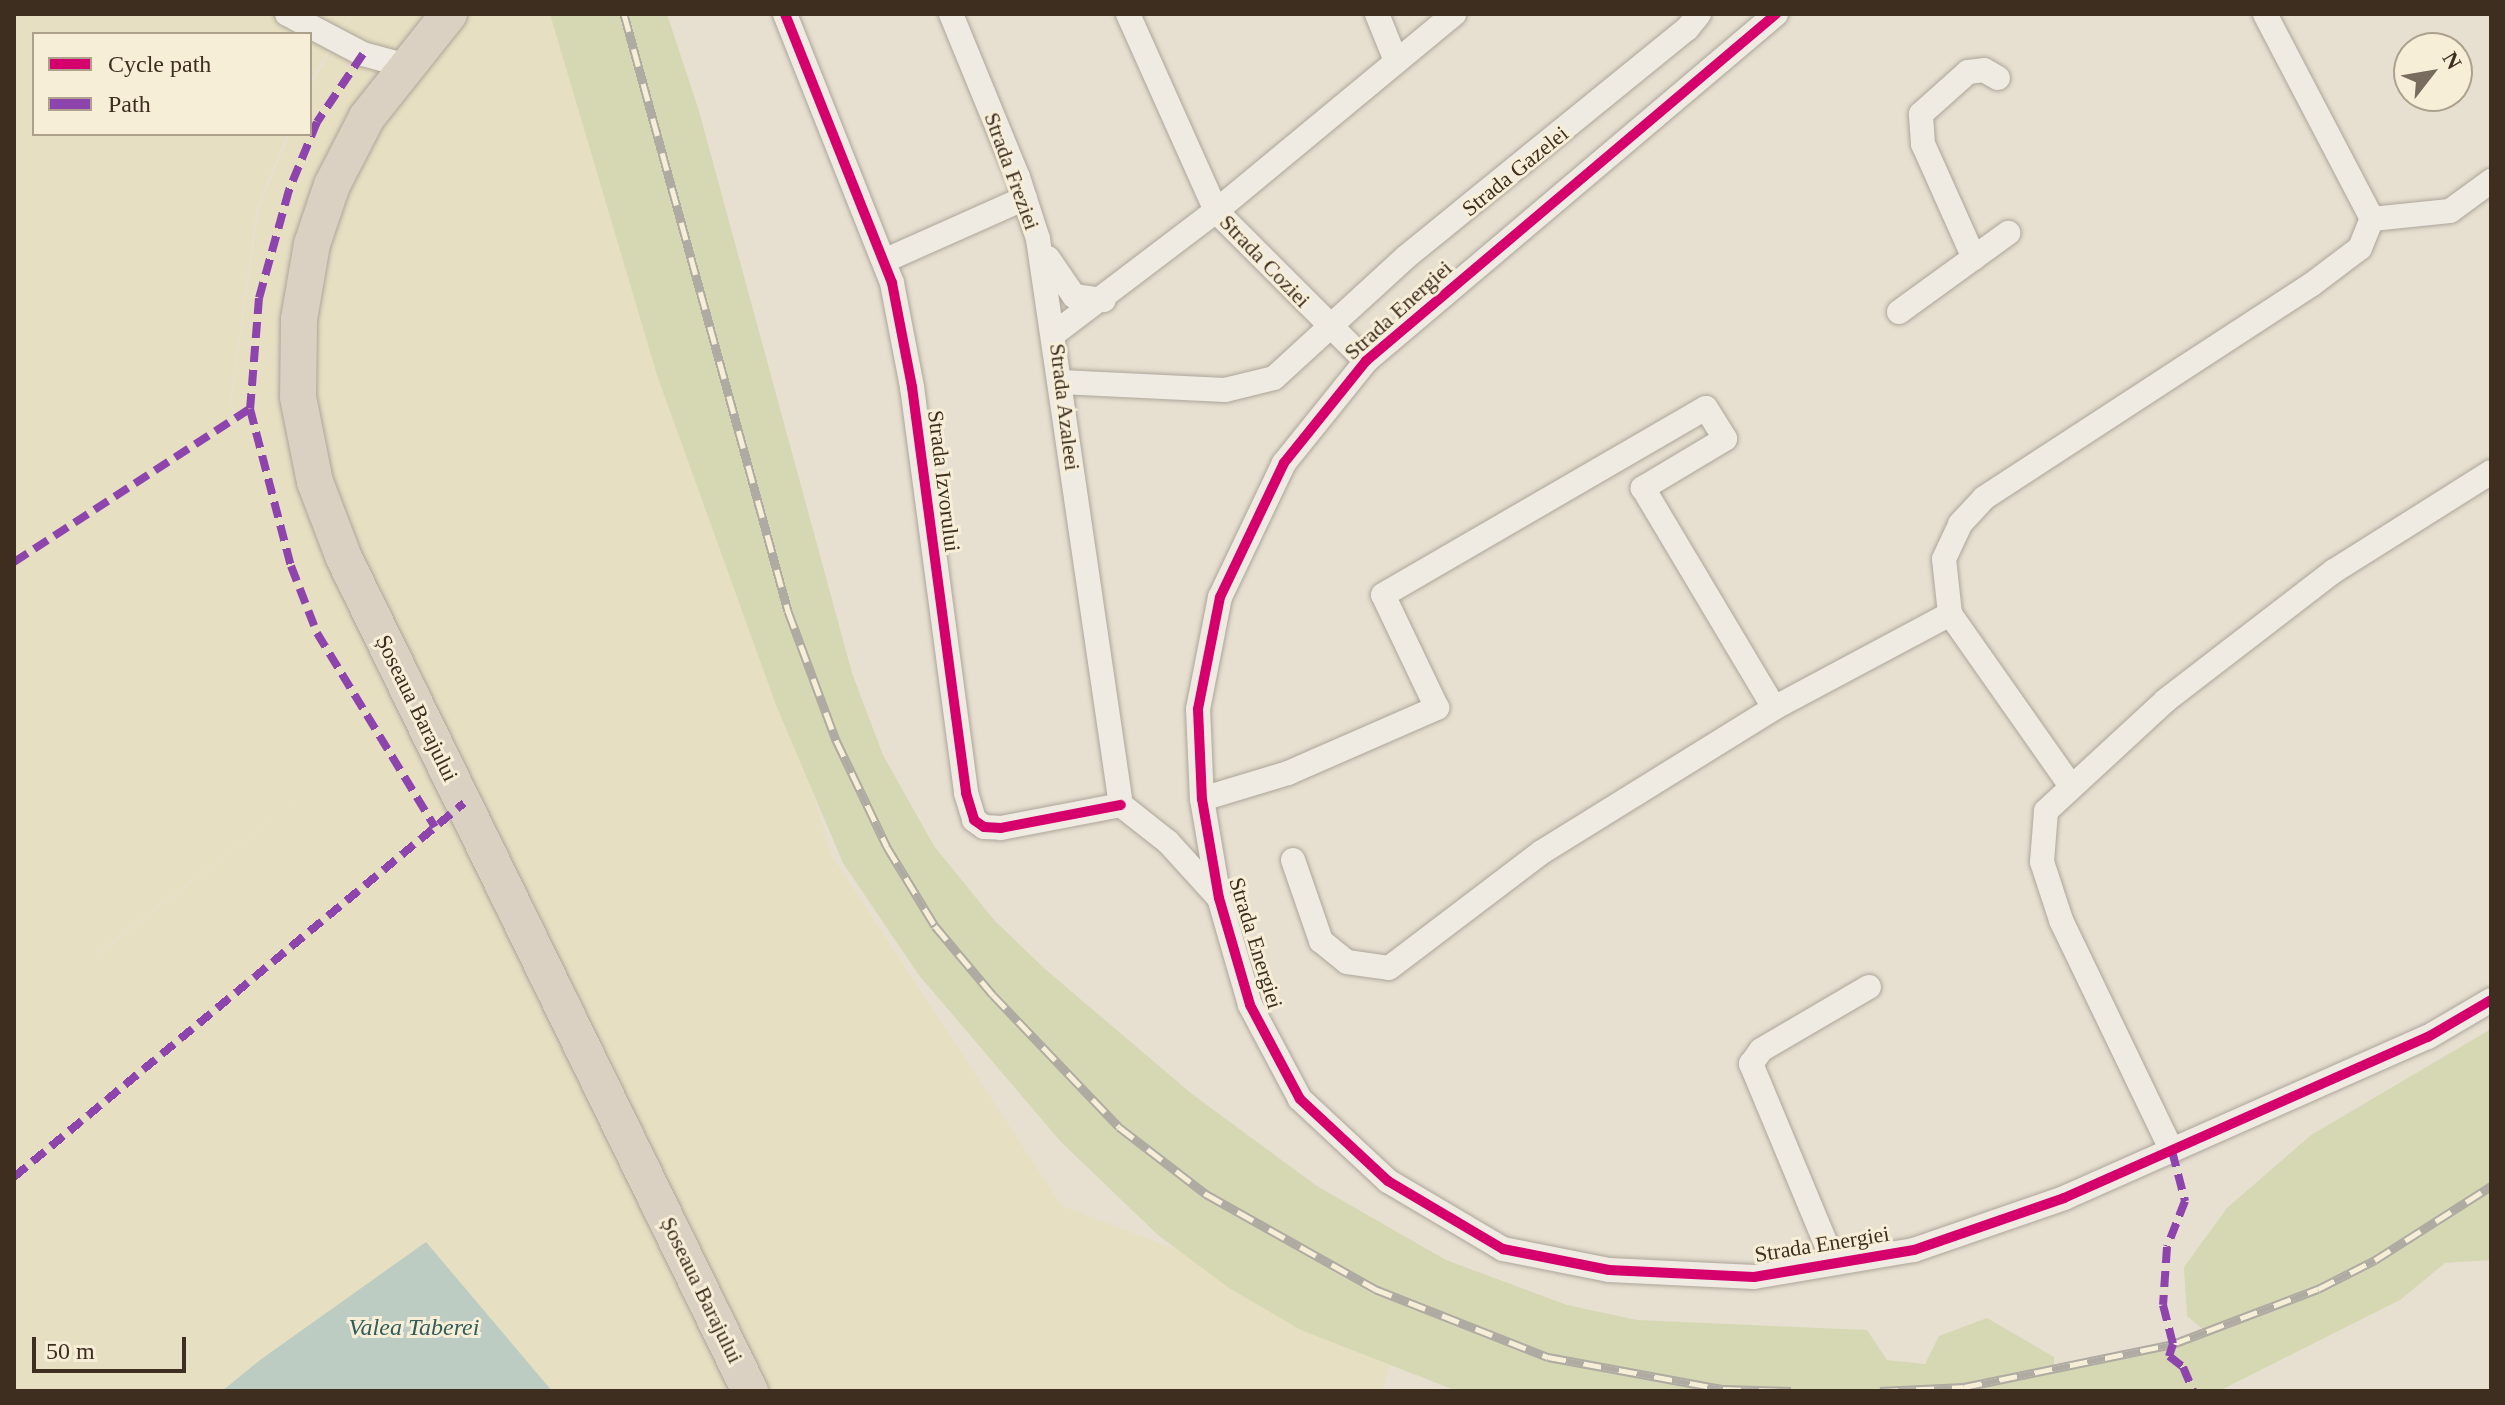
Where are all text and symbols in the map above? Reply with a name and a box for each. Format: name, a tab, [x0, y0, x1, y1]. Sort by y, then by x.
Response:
legend	[32, 32, 312, 136]
north arrow	[2393, 32, 2473, 112]
text: N	[2437, 47, 2467, 74]
text: Cycle path	[108, 51, 211, 77]
text: Path	[108, 91, 151, 117]
street label: Strada Freziei	[979, 109, 1045, 233]
street label: Strada Gazelei	[1457, 120, 1573, 222]
street label: Strada Coziei	[1214, 209, 1316, 313]
street label: Strada Energiei	[1339, 255, 1457, 365]
street label: Strada Azaleei	[1044, 341, 1086, 473]
street label: Strada Izvorului	[922, 409, 966, 553]
street label: Șoseaua Barajului	[370, 631, 464, 785]
street label: Strada Energiei	[1224, 874, 1288, 1012]
street label: Șoseaua Barajului	[655, 1213, 749, 1367]
street label: Strada Energiei	[1753, 1220, 1891, 1268]
water label: Valea Taberei	[349, 1314, 479, 1342]
scale bar	[36, 1321, 190, 1371]
text: 50 m	[46, 1338, 95, 1364]

